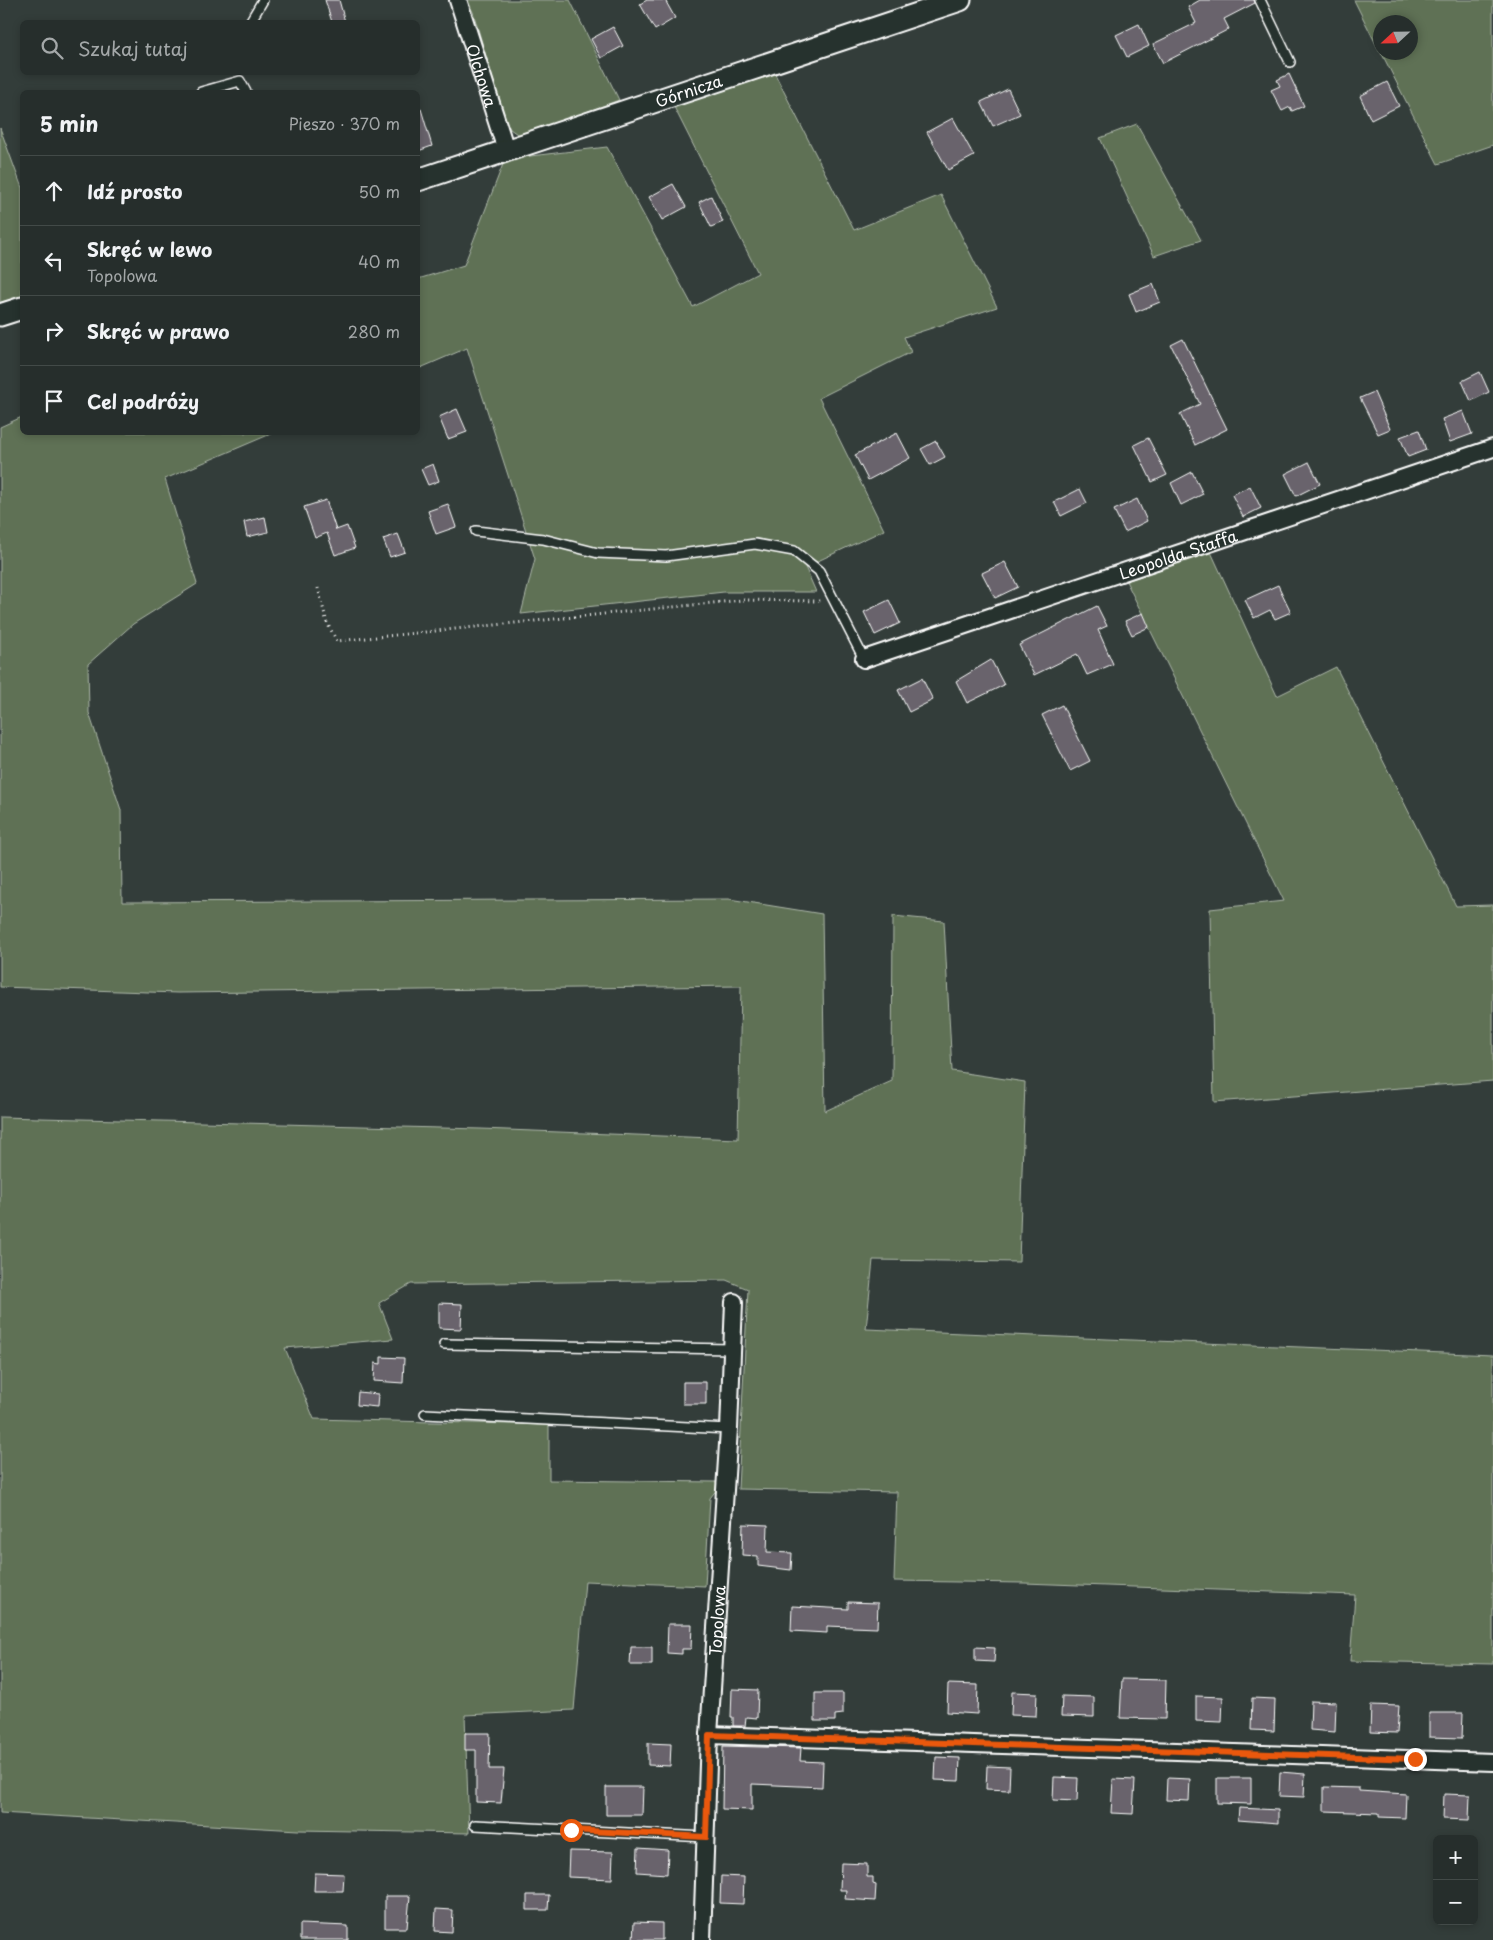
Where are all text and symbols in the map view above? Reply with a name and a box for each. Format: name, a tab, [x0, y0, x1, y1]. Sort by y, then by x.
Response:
north arrow	[1373, 15, 1418, 60]
search box	[20, 20, 420, 75]
icon: search	[38, 34, 66, 62]
text: Szukaj tutaj	[78, 34, 188, 62]
street label: Olchowa	[461, 40, 504, 110]
street label: Górnicza	[652, 68, 725, 112]
text: 5 min	[40, 107, 98, 139]
text: Pieszo · 370 m	[289, 111, 400, 135]
icon: ahead	[40, 177, 68, 205]
text: Idź prosto	[87, 177, 183, 205]
text: 50 m	[359, 179, 400, 203]
text: Skręć w lewo	[87, 235, 212, 263]
icon: left	[40, 247, 68, 275]
text: 40 m	[358, 249, 400, 273]
text: Topolowa	[87, 263, 157, 287]
icon: right	[40, 317, 68, 345]
text: Skręć w prawo	[87, 317, 230, 345]
text: 280 m	[348, 319, 400, 343]
icon: arrive	[40, 387, 68, 415]
text: Cel podróży	[87, 387, 199, 415]
street label: Leopolda Staffa	[1116, 523, 1240, 585]
street label: Topolowa	[702, 1584, 731, 1656]
route end	[1404, 1748, 1427, 1771]
route start	[560, 1819, 583, 1842]
map controls	[1433, 1835, 1478, 1925]
button: +	[1433, 1835, 1478, 1880]
button: −	[1433, 1880, 1478, 1925]

